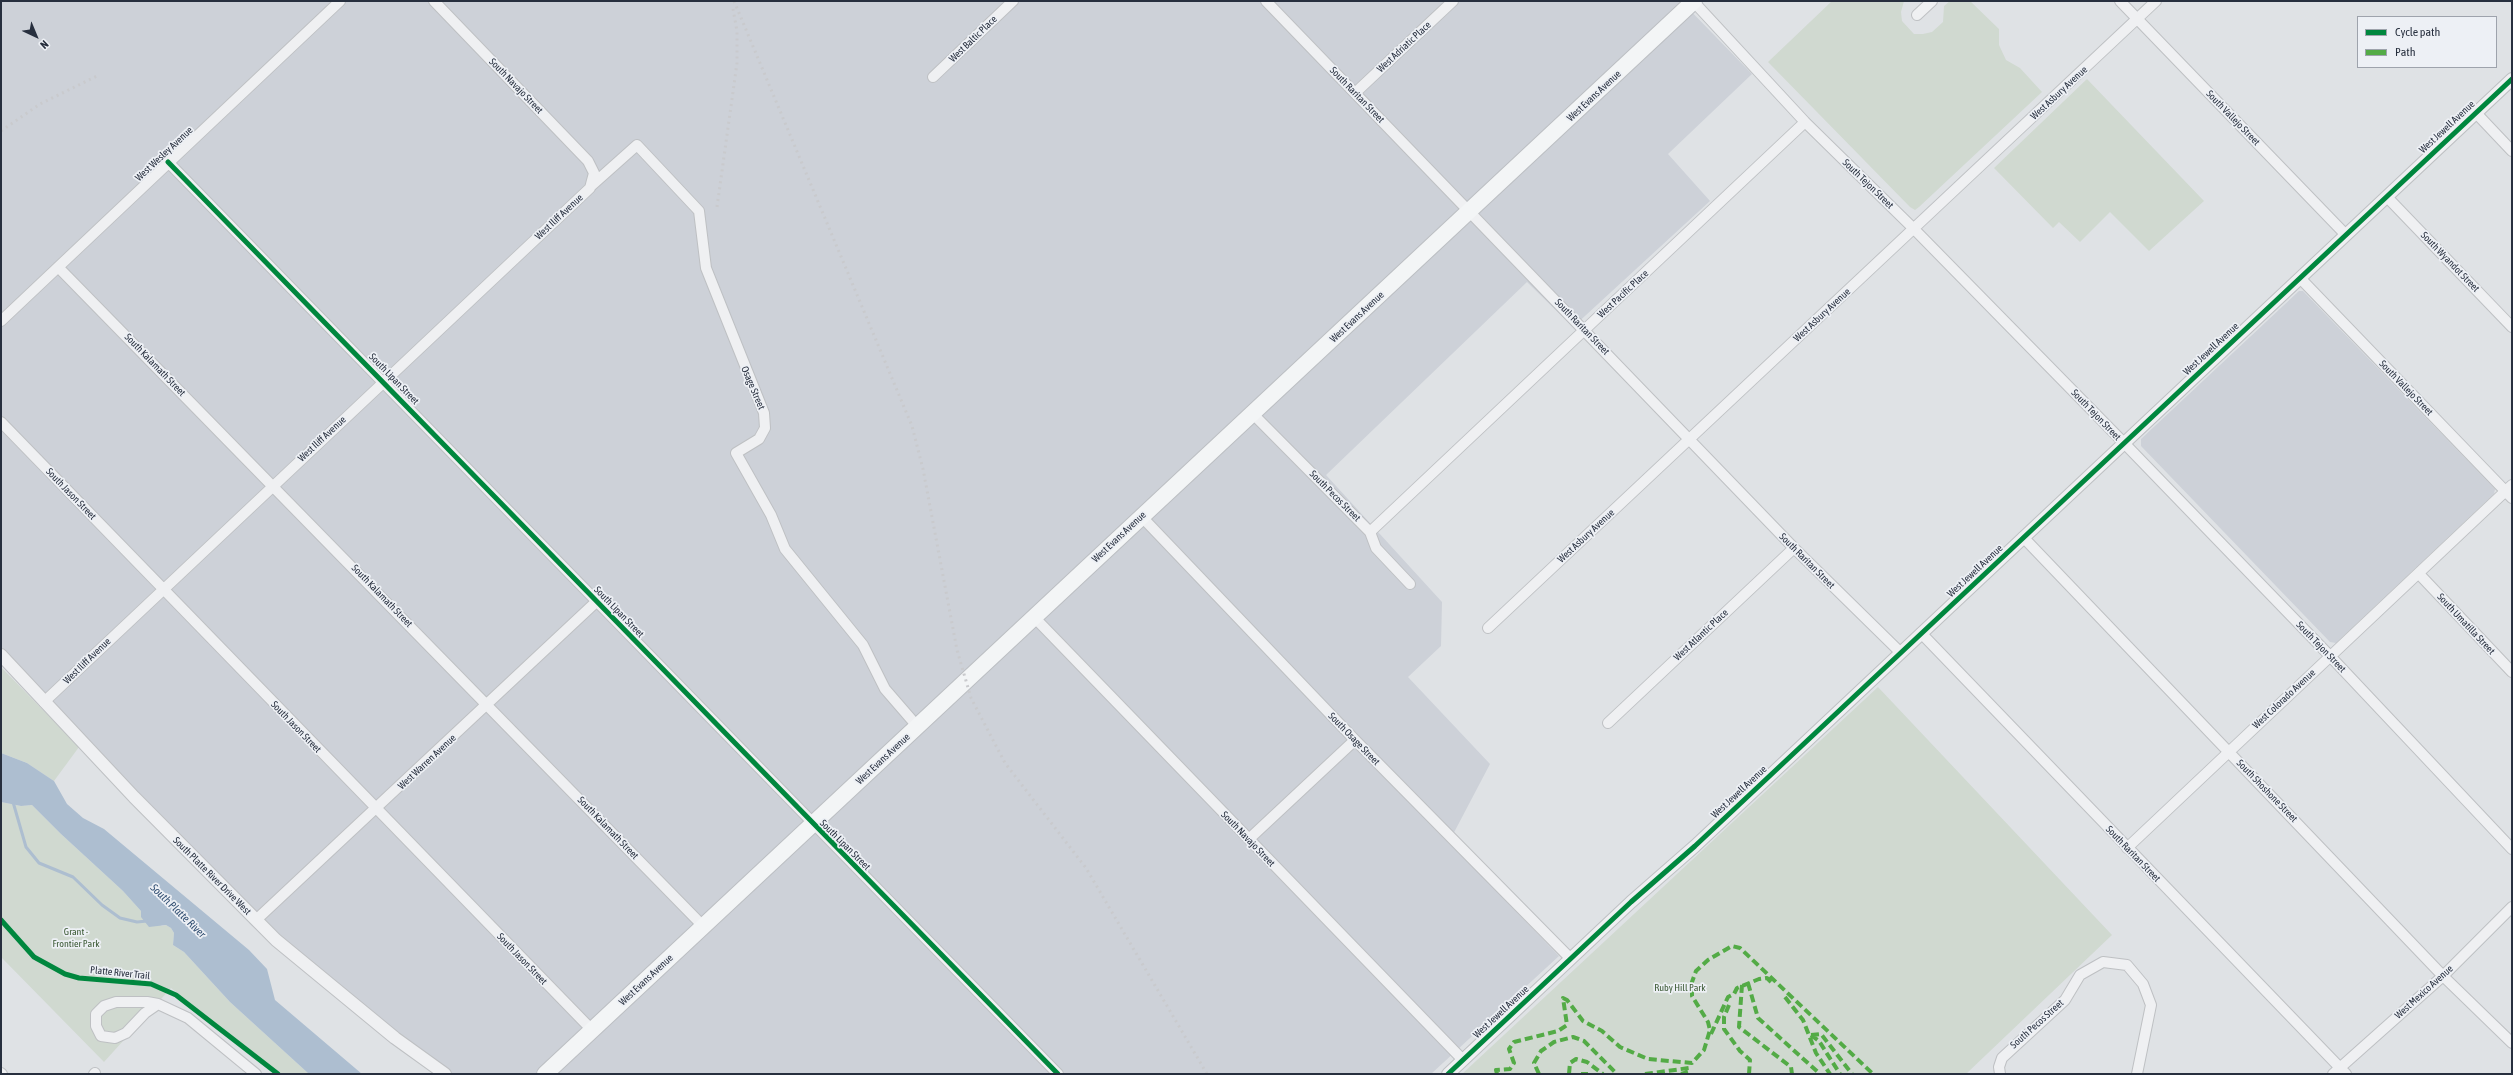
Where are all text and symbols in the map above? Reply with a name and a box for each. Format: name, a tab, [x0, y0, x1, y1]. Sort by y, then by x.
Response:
street label: West Baltic Place	[947, 13, 999, 65]
north arrow	[16, 16, 56, 56]
legend	[2357, 16, 2497, 68]
street label: West Adriatic Place	[1374, 19, 1434, 75]
text: Cycle path	[2395, 25, 2440, 39]
text: N	[38, 38, 51, 51]
text: Path	[2395, 45, 2416, 59]
street label: South Navajo Street	[487, 56, 545, 116]
street label: South Raritan Street	[1327, 64, 1387, 126]
street label: West Asbury Avenue	[2028, 64, 2090, 122]
street label: West Evans Avenue	[1564, 68, 1624, 124]
street label: South Vallejo Street	[2204, 88, 2262, 148]
street label: West Jewell Avenue	[2417, 98, 2477, 156]
street label: West Wesley Avenue	[133, 124, 195, 184]
street label: South Tejon Street	[1840, 157, 1896, 211]
street label: West Iliff Avenue	[533, 192, 585, 242]
street label: South Wyandot Street	[2418, 229, 2482, 295]
street label: West Pacific Place	[1595, 267, 1651, 321]
street label: West Asbury Avenue	[1791, 286, 1853, 344]
street label: West Evans Avenue	[1327, 289, 1387, 345]
street label: South Raritan Street	[1552, 296, 1612, 358]
street label: West Jewell Avenue	[2181, 320, 2241, 378]
street label: South Kalamath Street	[122, 331, 188, 399]
street label: South Lipan Street	[367, 351, 421, 407]
street label: South Vallejo Street	[2377, 358, 2435, 418]
street label: Osage Street	[738, 364, 768, 412]
street label: South Tejon Street	[2069, 387, 2123, 443]
street label: West Iliff Avenue	[296, 414, 348, 464]
street label: South Jason Street	[43, 466, 99, 522]
street label: South Pecos Street	[1307, 468, 1363, 524]
street label: West Asbury Avenue	[1555, 507, 1617, 565]
street label: West Evans Avenue	[1089, 509, 1149, 565]
street label: South Raritan Street	[1777, 531, 1837, 591]
street label: West Jewell Avenue	[1945, 542, 2005, 600]
street label: South Kalamath Street	[349, 562, 415, 630]
street label: South Lipan Street	[592, 584, 646, 640]
street label: South Umatilla Street	[2435, 591, 2497, 657]
street label: West Atlantic Place	[1671, 607, 1731, 663]
street label: South Tejon Street	[2294, 619, 2348, 675]
street label: West Iliff Avenue	[61, 635, 113, 687]
street label: West Colorado Avenue	[2250, 667, 2318, 731]
street label: South Jason Street	[268, 699, 324, 755]
street label: South Osage Street	[1326, 710, 1382, 768]
street label: West Evans Avenue	[853, 731, 913, 787]
street label: West Warren Avenue	[395, 732, 459, 792]
street label: South Shoshone Street	[2234, 757, 2300, 825]
street label: West Jewell Avenue	[1709, 763, 1769, 821]
street label: South Kalamath Street	[575, 794, 641, 862]
street label: South Navajo Street	[1219, 809, 1277, 869]
street label: South Lipan Street	[817, 817, 873, 873]
street label: South Raritan Street	[2103, 823, 2163, 885]
street label: South Platte River Drive West	[170, 834, 254, 918]
water label: South Platte River	[148, 881, 208, 941]
park label: Grant - Frontier Park	[52, 926, 100, 950]
street label: South Jason Street	[494, 931, 550, 987]
street label: West Evans Avenue	[616, 952, 676, 1008]
street label: West Mexico Avenue	[2392, 963, 2456, 1021]
street label: Platte River Trail	[89, 964, 151, 982]
park label: Ruby Hill Park	[1654, 982, 1706, 994]
street label: West Jewell Avenue	[1471, 983, 1531, 1041]
street label: South Pecos Street	[2008, 997, 2066, 1051]

